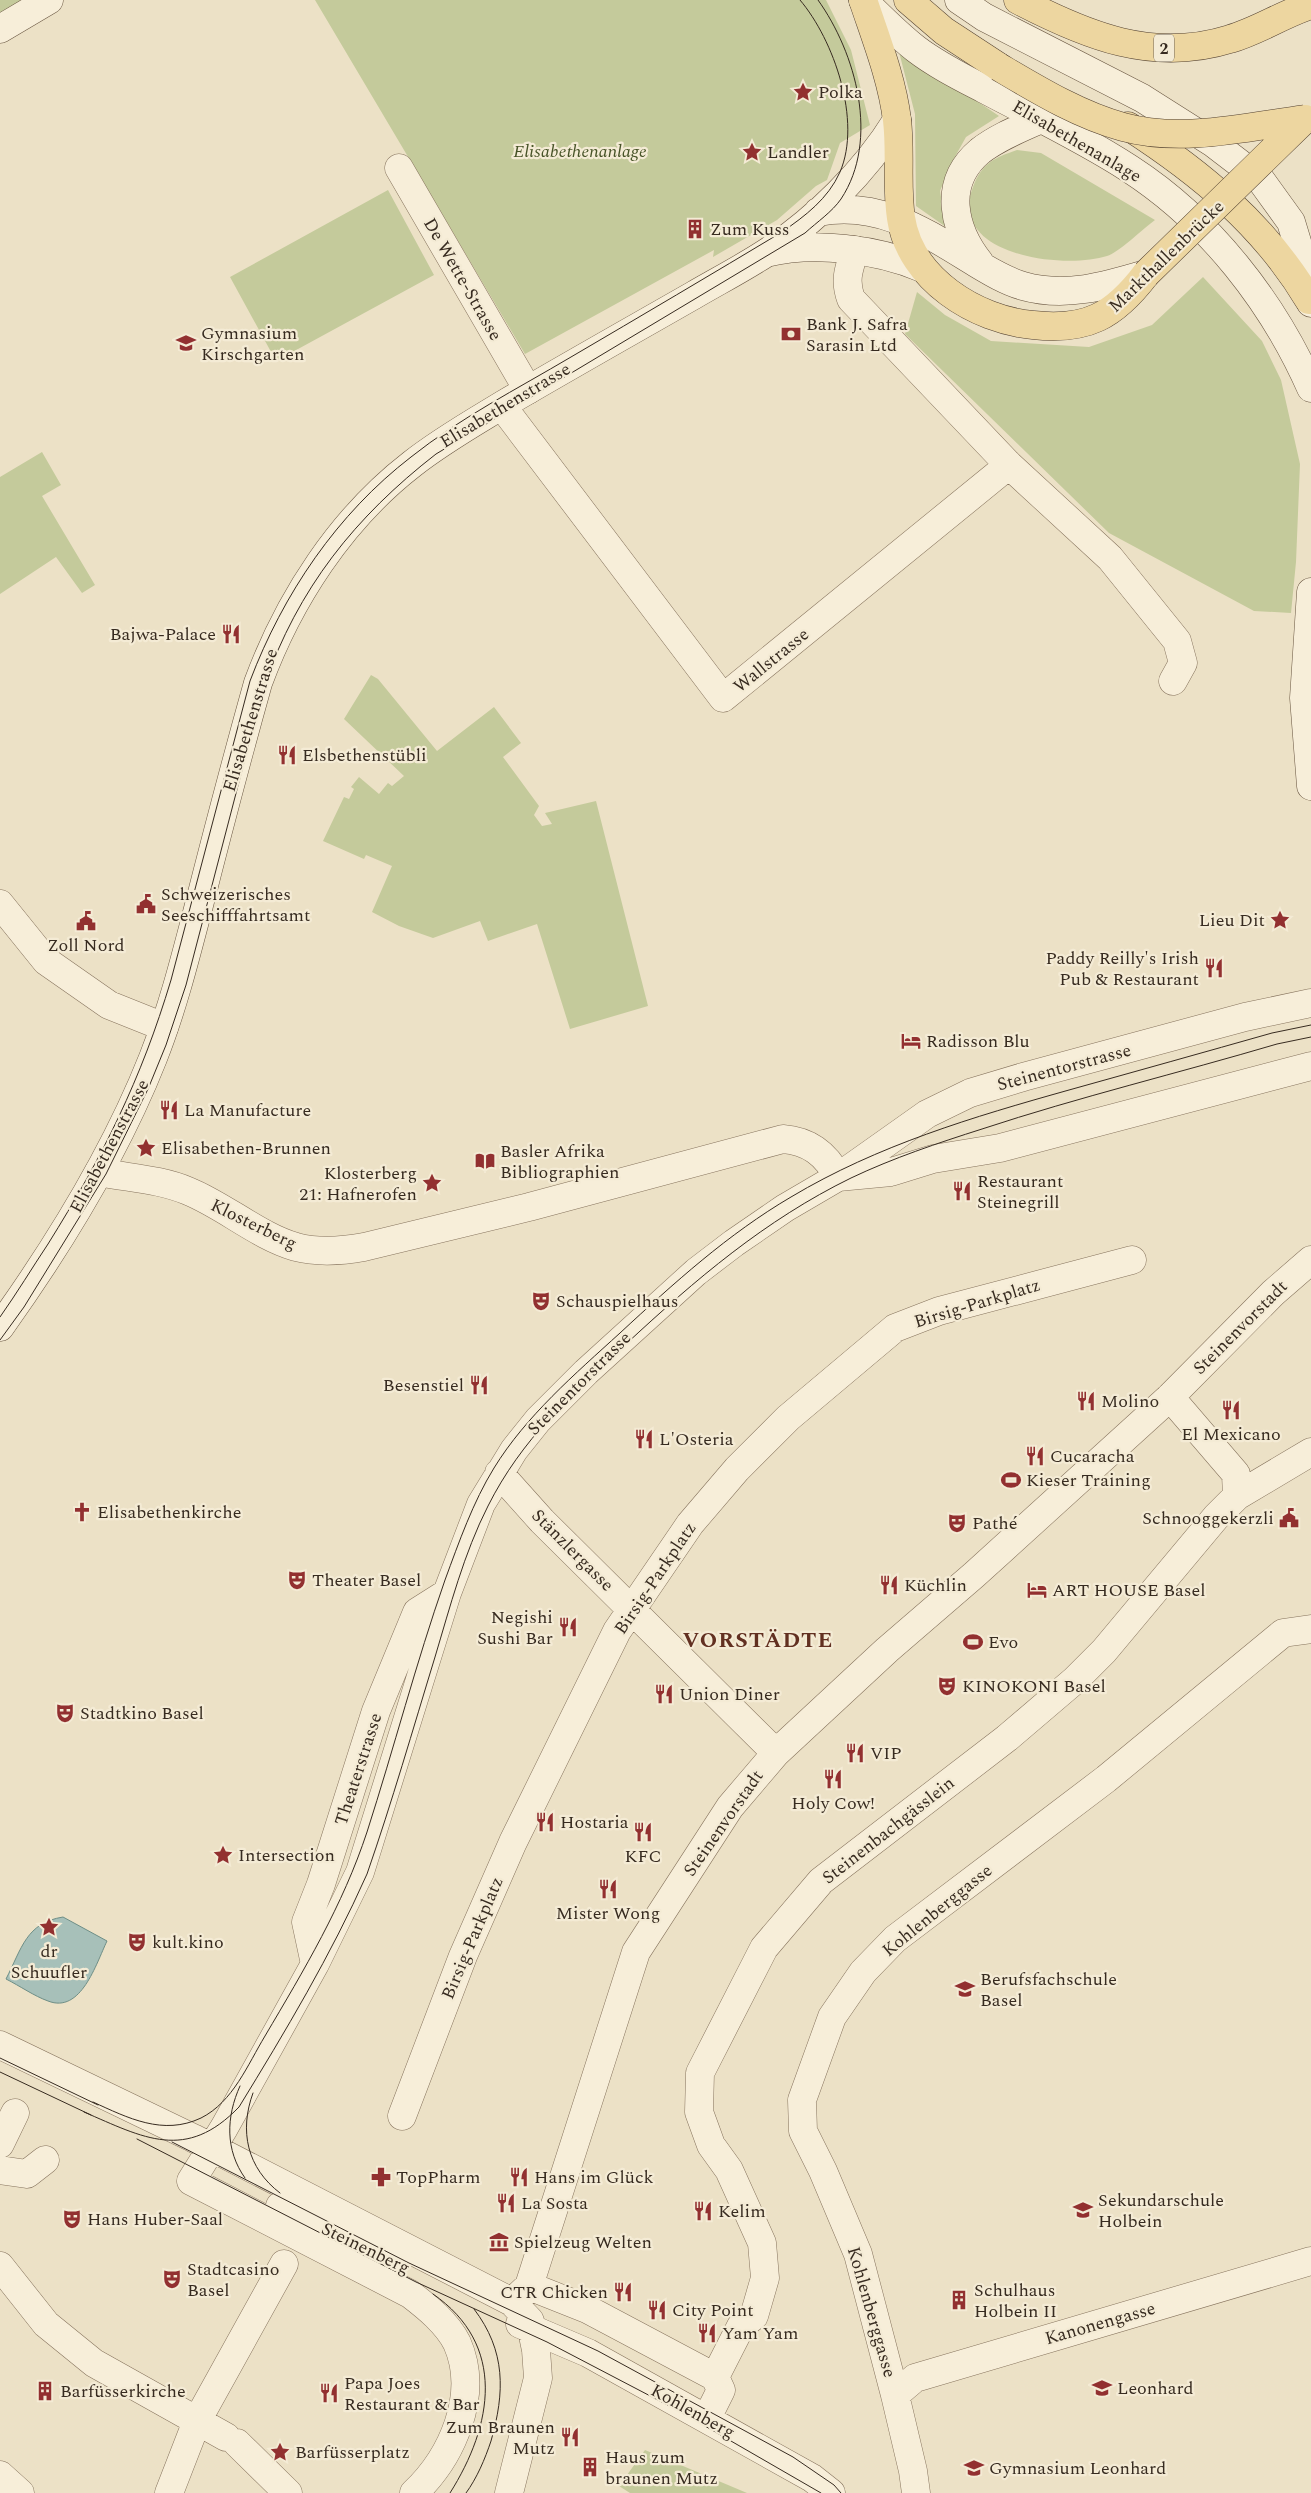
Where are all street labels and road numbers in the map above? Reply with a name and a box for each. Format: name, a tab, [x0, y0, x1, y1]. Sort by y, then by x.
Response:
road number: 2	[1154, 34, 1174, 62]
street label: Elisabethenanlage	[1007, 93, 1147, 190]
street label: Markthallenbrücke	[1102, 194, 1231, 319]
street label: De Wette-Strasse	[416, 213, 509, 346]
street label: Elisabethenstrasse	[435, 356, 576, 455]
street label: Wallstrasse	[727, 621, 815, 700]
street label: Elisabethenstrasse	[216, 645, 285, 795]
street label: Steinentorstrasse	[994, 1037, 1134, 1098]
street label: Elisabethenstrasse	[63, 1074, 156, 1218]
street label: Klosterberg	[206, 1192, 302, 1257]
street label: Birsig-Parkplatz	[911, 1271, 1044, 1336]
street label: Steinenvorstadt	[1187, 1274, 1294, 1381]
street label: Steinentorstrasse	[521, 1325, 638, 1442]
street label: Stänzlergasse	[525, 1503, 620, 1598]
street label: Birsig-Parkplatz	[608, 1516, 703, 1640]
street label: Theaterstrasse	[328, 1709, 389, 1829]
street label: Steinenvorstadt	[677, 1764, 770, 1882]
street label: Steinenbachgässlein	[816, 1770, 960, 1891]
street label: Kohlenberggasse	[876, 1857, 998, 1963]
street label: Birsig-Parkplatz	[434, 1873, 510, 2004]
street label: Steinenberg	[317, 2215, 415, 2282]
street label: Kohlenberggasse	[840, 2243, 903, 2381]
street label: Kanonengasse	[1042, 2295, 1159, 2352]
street label: Kohlenberg	[646, 2377, 740, 2446]

